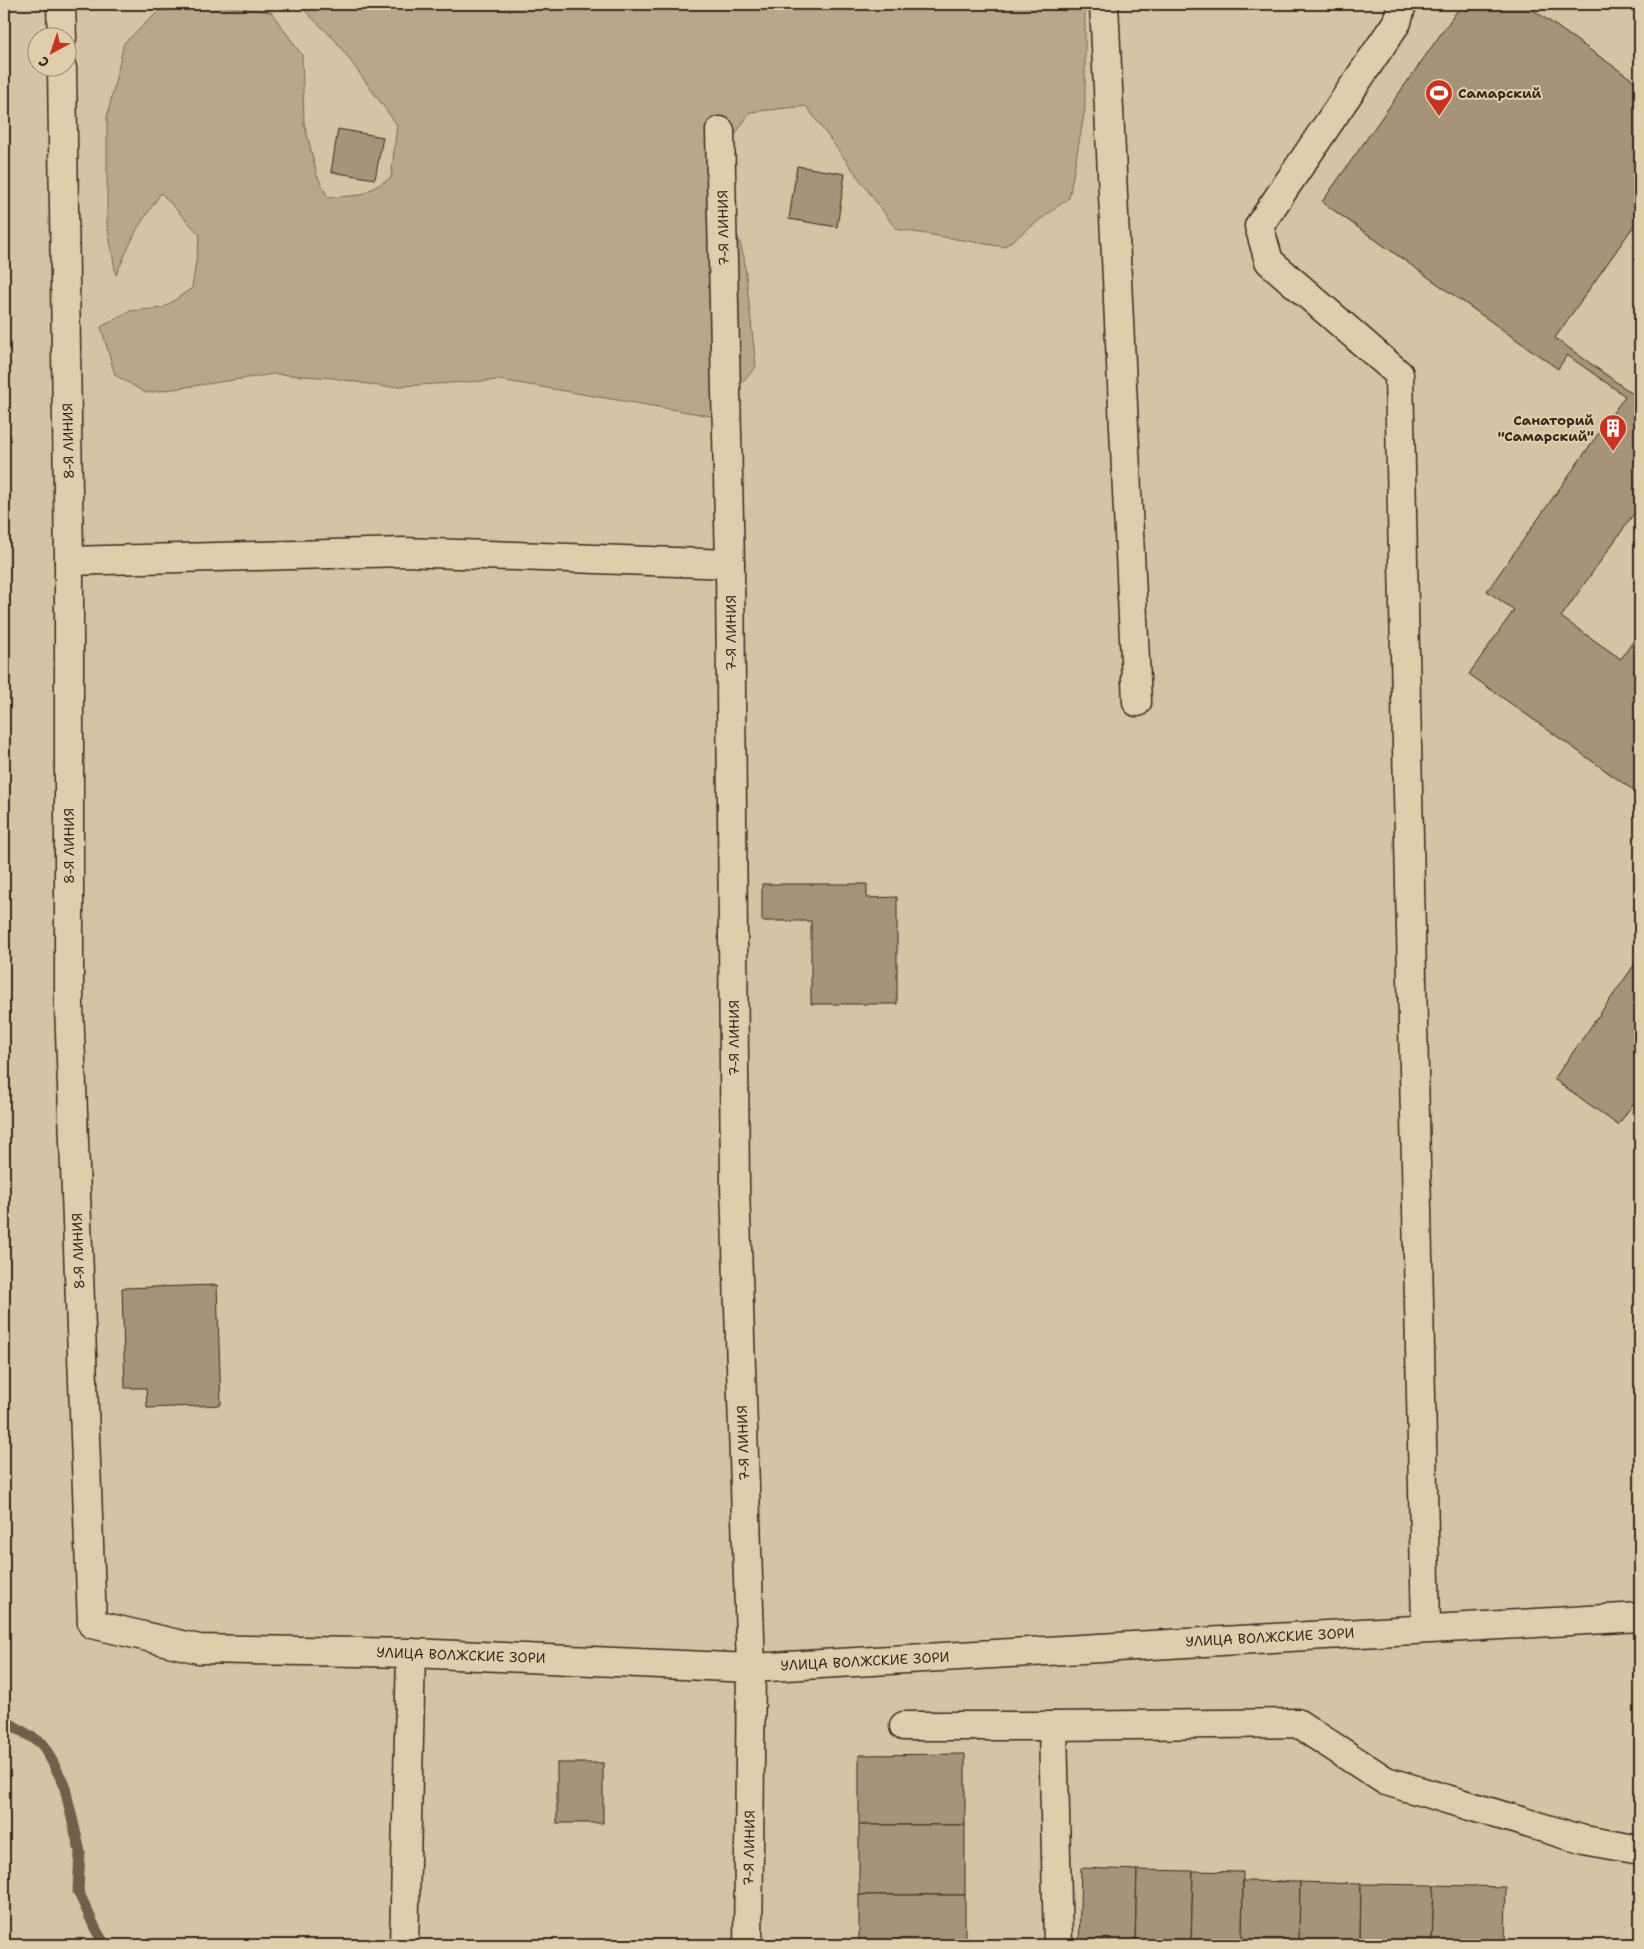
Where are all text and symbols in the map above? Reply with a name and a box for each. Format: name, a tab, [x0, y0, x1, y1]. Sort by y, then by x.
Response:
north arrow	[28, 28, 78, 78]
text: С	[35, 52, 53, 72]
sports icon: Самарский	[1424, 78, 1454, 117]
place label: Самарский	[1458, 84, 1542, 102]
street label: 7-Я ЛИНИЯ	[713, 190, 733, 266]
street label: 8-Я ЛИНИЯ	[58, 403, 78, 479]
place label: Санаторий "Самарский"	[1497, 411, 1594, 445]
building icon: Санаторий "Самарский"	[1598, 413, 1628, 452]
street label: 7-Я ЛИНИЯ	[722, 595, 740, 671]
street label: 8-Я ЛИНИЯ	[60, 808, 78, 884]
street label: 7-Я ЛИНИЯ	[725, 1000, 743, 1076]
street label: 8-Я ЛИНИЯ	[68, 1213, 88, 1289]
street label: 7-Я ЛИНИЯ	[733, 1405, 753, 1481]
street label: УЛИЦА ВОЛЖСКИЕ ЗОРИ	[1185, 1624, 1355, 1650]
street label: УЛИЦА ВОЛЖСКИЕ ЗОРИ	[376, 1643, 546, 1667]
street label: УЛИЦА ВОЛЖСКИЕ ЗОРИ	[780, 1648, 950, 1674]
street label: 7-Я ЛИНИЯ	[739, 1810, 759, 1886]

